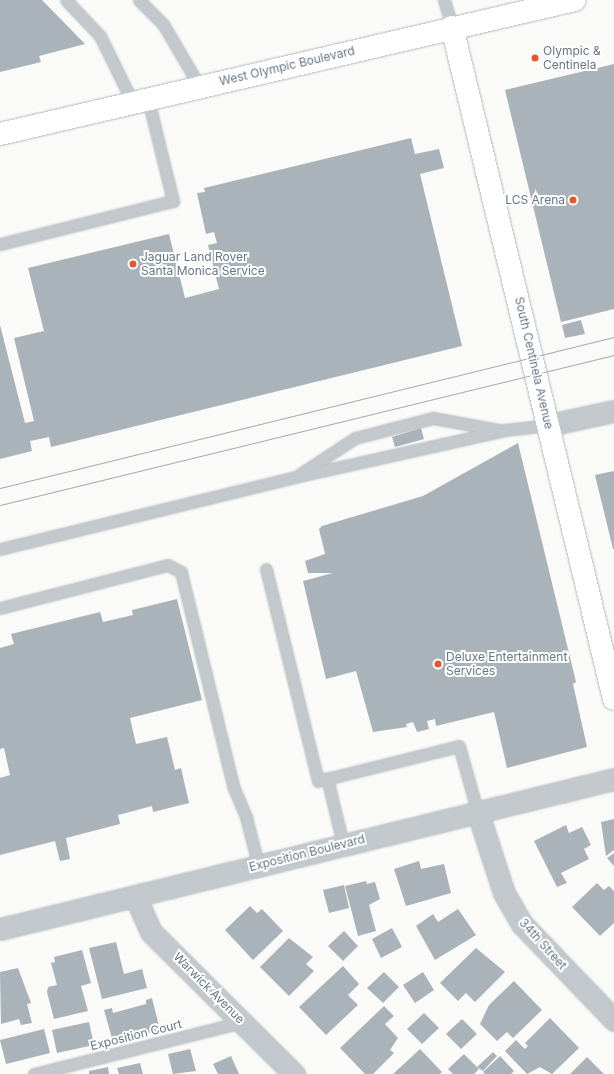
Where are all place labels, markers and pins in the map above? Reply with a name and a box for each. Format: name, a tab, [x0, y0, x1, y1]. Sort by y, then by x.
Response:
place label: Olympic & Centinela	[543, 44, 601, 72]
marker: Olympic & Centinela	[530, 53, 540, 63]
place label: LCS Arena	[505, 193, 565, 207]
marker: LCS Arena	[568, 195, 578, 205]
place label: Jaguar Land Rover Santa Monica Service	[141, 250, 265, 278]
marker: Jaguar Land Rover Santa Monica Service	[128, 259, 138, 269]
place label: Deluxe Entertainment Services	[446, 650, 567, 678]
marker: Deluxe Entertainment Services	[433, 659, 443, 669]

